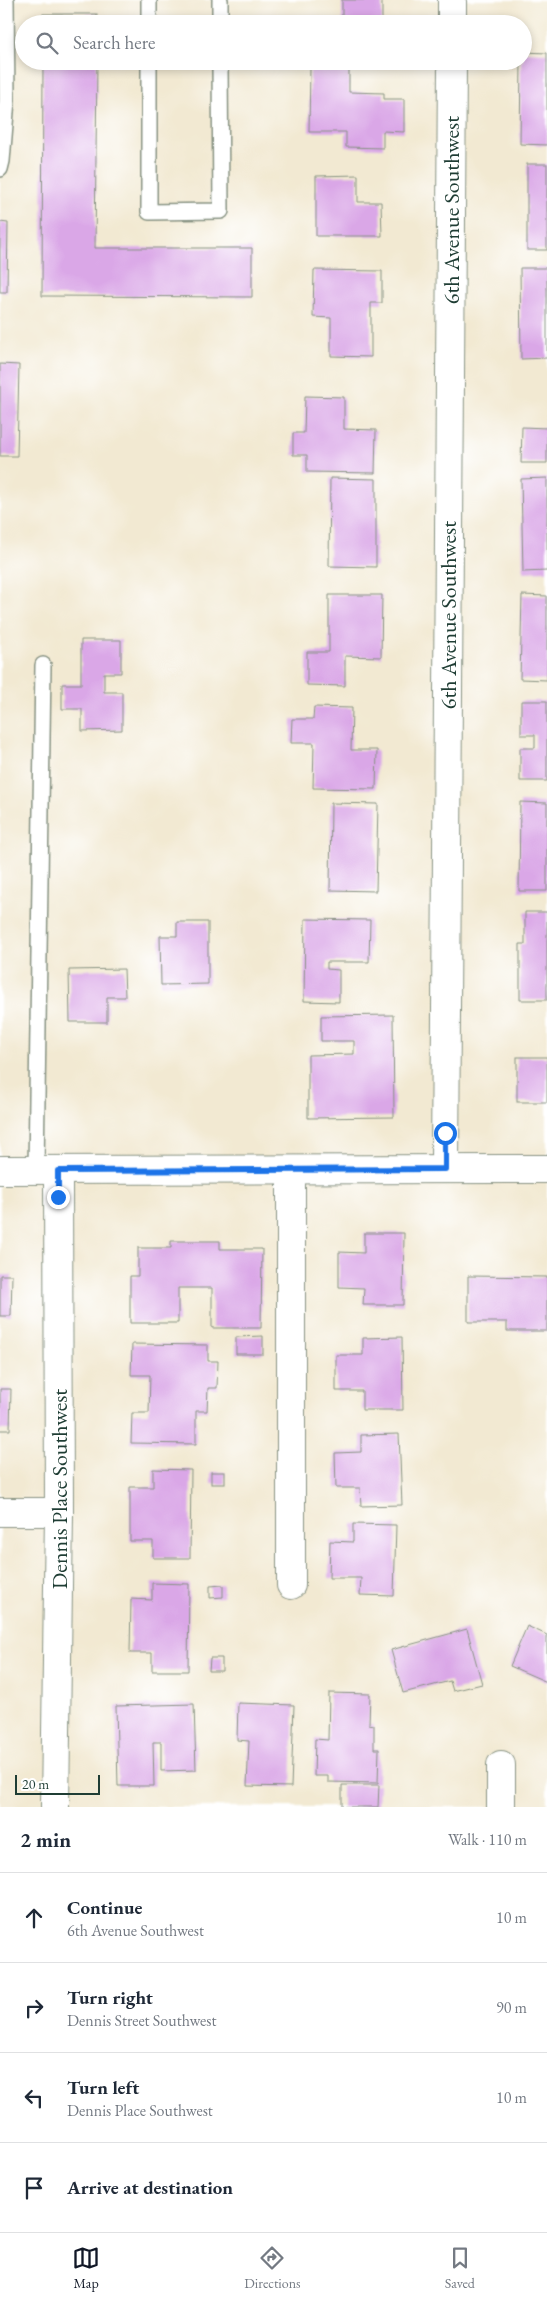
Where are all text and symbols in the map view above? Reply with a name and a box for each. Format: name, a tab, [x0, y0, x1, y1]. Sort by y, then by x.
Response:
search box	[15, 15, 532, 70]
icon: search	[33, 29, 61, 57]
text: Search here	[73, 30, 155, 55]
street label: 6th Avenue Southwest	[437, 116, 466, 304]
street label: 6th Avenue Southwest	[434, 521, 463, 709]
route start	[434, 1122, 457, 1145]
route end	[47, 1186, 70, 1209]
street label: Dennis Place Southwest	[45, 1389, 74, 1589]
scale bar	[15, 1772, 100, 1795]
text: 20 m	[22, 1775, 49, 1793]
text: 2 min	[20, 1826, 71, 1853]
text: Walk · 110 m	[448, 1829, 527, 1850]
text: Continue	[67, 1895, 142, 1920]
icon: ahead	[20, 1904, 48, 1932]
text: 10 m	[496, 1907, 527, 1928]
text: 6th Avenue Southwest	[67, 1920, 204, 1941]
text: Turn right	[67, 1985, 153, 2010]
icon: right	[20, 1994, 48, 2022]
text: 90 m	[496, 1997, 527, 2018]
text: Dennis Street Southwest	[67, 2010, 217, 2031]
text: Turn left	[67, 2075, 139, 2100]
icon: left	[20, 2084, 48, 2112]
text: 10 m	[496, 2087, 527, 2108]
text: Dennis Place Southwest	[67, 2100, 213, 2121]
icon: arrive	[20, 2174, 48, 2202]
text: Arrive at destination	[67, 2175, 233, 2200]
tab: Map	[72, 2244, 100, 2292]
tab: Directions	[244, 2244, 301, 2292]
tab: Saved	[445, 2244, 475, 2292]

